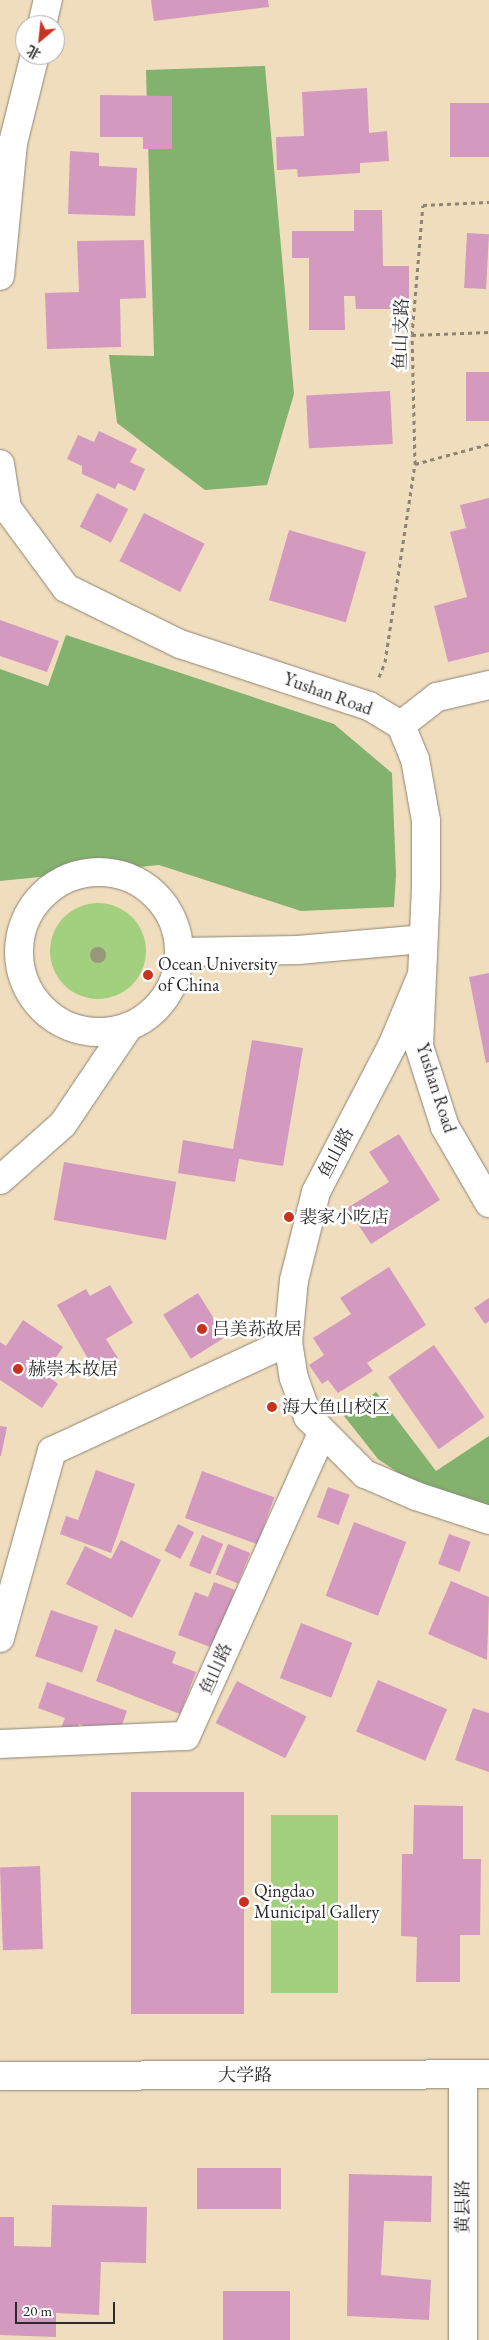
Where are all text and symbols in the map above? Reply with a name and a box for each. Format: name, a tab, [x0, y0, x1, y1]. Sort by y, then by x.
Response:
north arrow	[15, 15, 65, 65]
text: 北	[23, 41, 44, 64]
street label: 鱼山支路	[389, 298, 413, 370]
street label: Yushan Road	[281, 668, 375, 720]
place label: Ocean University of China	[158, 954, 277, 996]
marker: Ocean University of China	[142, 969, 154, 981]
street label: Yushan Road	[411, 1040, 461, 1136]
street label: 鱼山路	[314, 1124, 358, 1182]
place label: 裴家小吃店	[299, 1206, 389, 1228]
marker: 裴家小吃店	[283, 1211, 295, 1223]
place label: 吕美荪故居	[212, 1318, 302, 1340]
marker: 吕美荪故居	[196, 1323, 208, 1335]
place label: 赫崇本故居	[28, 1358, 118, 1380]
marker: 赫崇本故居	[12, 1363, 24, 1375]
place label: 海大鱼山校区	[282, 1396, 390, 1418]
marker: 海大鱼山校区	[266, 1401, 278, 1413]
street label: 鱼山路	[195, 1640, 237, 1698]
place label: Qingdao Municipal Gallery	[254, 1881, 379, 1924]
marker: Qingdao Municipal Gallery	[238, 1896, 250, 1908]
street label: 大学路	[218, 2064, 272, 2086]
street label: 黄县路	[452, 2180, 474, 2234]
scale bar	[18, 2292, 118, 2324]
text: 20 m	[23, 2301, 52, 2320]

